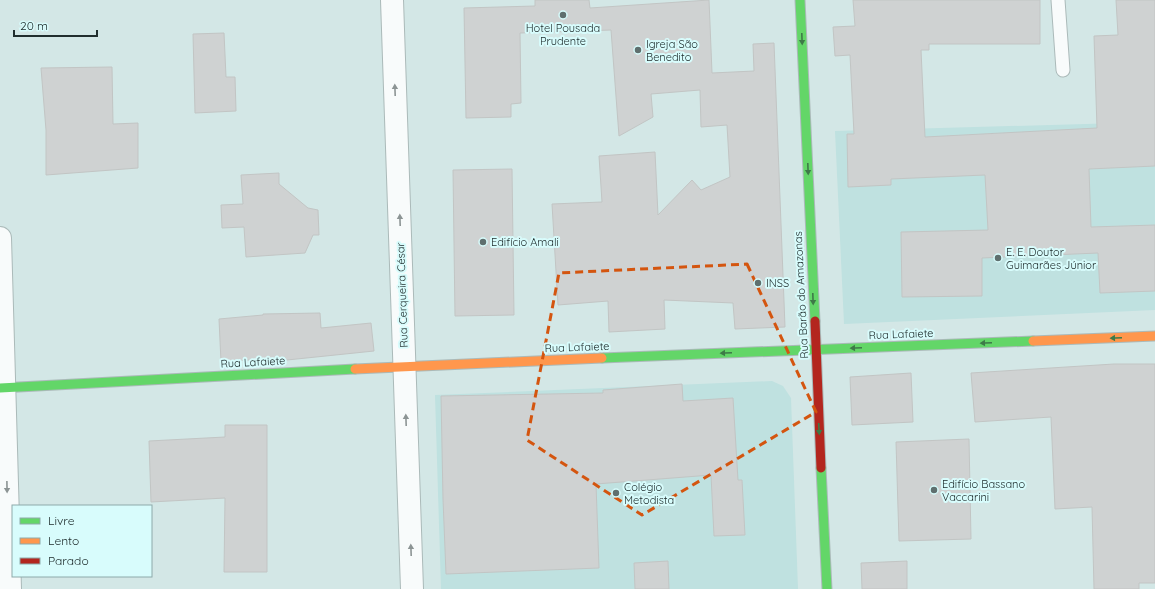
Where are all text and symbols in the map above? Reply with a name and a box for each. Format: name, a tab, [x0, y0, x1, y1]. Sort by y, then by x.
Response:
marker: Hotel Pousada Prudente	[558, 10, 568, 20]
scale bar	[14, 12, 97, 38]
text: 20 m	[20, 18, 48, 33]
place label: Hotel Pousada Prudente	[526, 21, 600, 48]
one-way arrow	[799, 33, 805, 46]
place label: Igreja São Benedito	[646, 37, 698, 64]
marker: Igreja São Benedito	[633, 45, 643, 55]
one-way arrow	[392, 83, 398, 96]
one-way arrow	[804, 163, 811, 175]
one-way arrow	[396, 214, 403, 226]
street label: Rua Barão do Amazonas	[791, 231, 811, 359]
place label: Edifício Amali	[491, 235, 559, 249]
marker: Edifício Amali	[478, 237, 488, 247]
street label: Rua Cerqueira César	[393, 241, 411, 348]
place label: E. E. Doutor Guimarães Júnior	[1006, 245, 1097, 272]
marker: E. E. Doutor Guimarães Júnior	[993, 253, 1003, 263]
place label: INSS	[766, 276, 789, 290]
marker: INSS	[753, 278, 763, 288]
one-way arrow	[810, 293, 817, 305]
street label: Rua Lafaiete	[868, 326, 934, 342]
one-way arrow	[1109, 335, 1122, 341]
street label: Rua Lafaiete	[544, 339, 610, 355]
one-way arrow	[980, 339, 992, 346]
one-way arrow	[850, 344, 862, 351]
one-way arrow	[720, 349, 732, 356]
street label: Rua Lafaiete	[220, 353, 286, 371]
one-way arrow	[403, 414, 410, 426]
one-way arrow	[816, 423, 823, 435]
place label: Edifício Bassano Vaccarini	[942, 477, 1025, 504]
place label: Colégio Metodista	[624, 480, 674, 507]
one-way arrow	[4, 481, 10, 494]
marker: Edifício Bassano Vaccarini	[929, 485, 939, 495]
marker: Colégio Metodista	[611, 488, 621, 498]
legend	[12, 505, 152, 577]
text: Livre	[48, 513, 75, 528]
text: Lento	[48, 533, 79, 548]
one-way arrow	[407, 544, 414, 556]
text: Parado	[48, 553, 89, 568]

